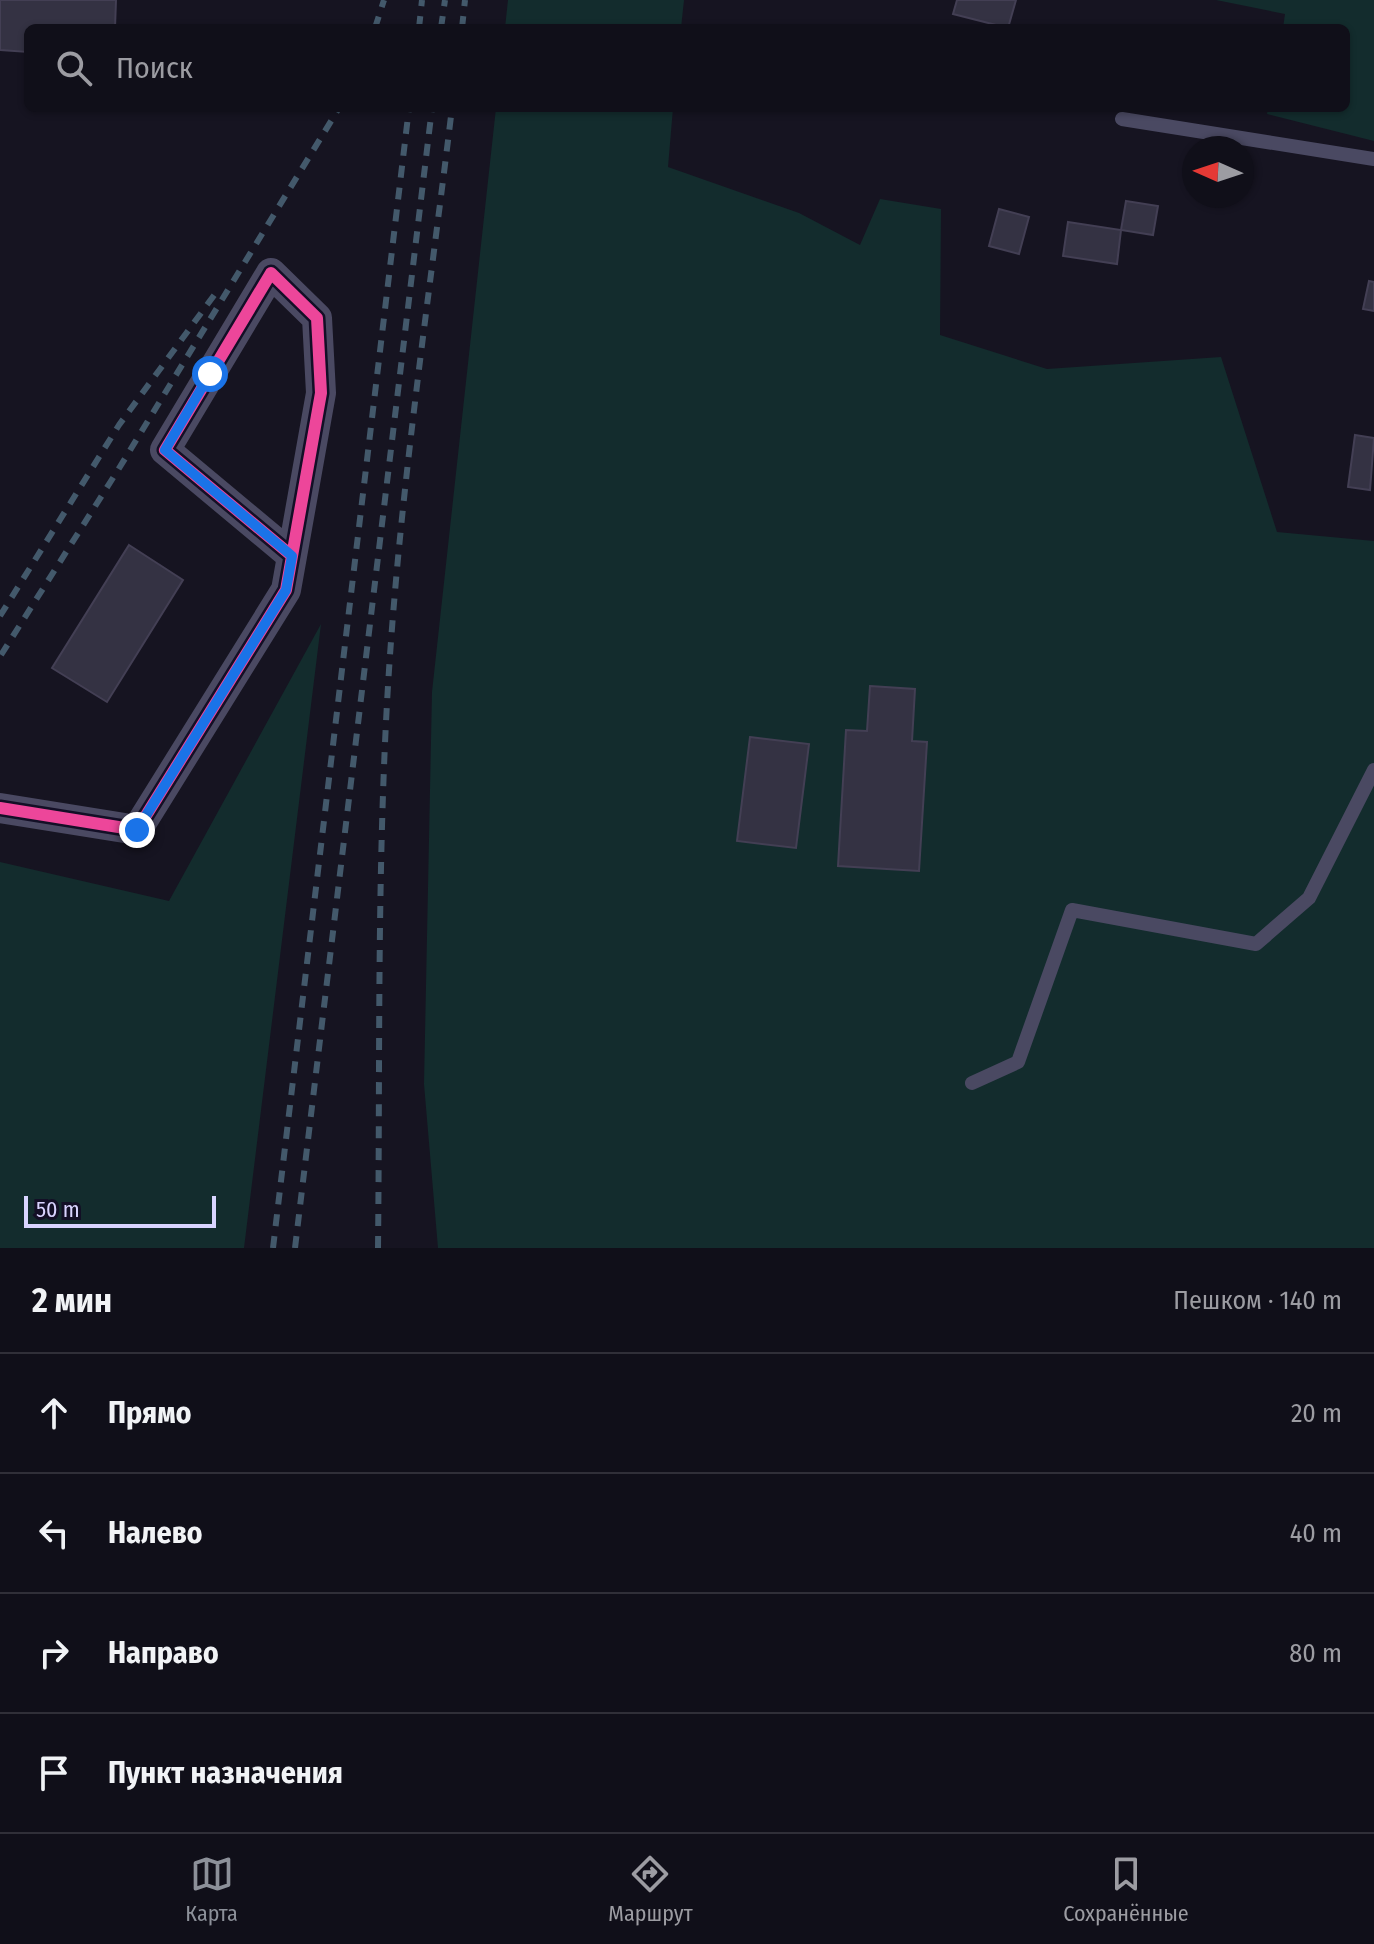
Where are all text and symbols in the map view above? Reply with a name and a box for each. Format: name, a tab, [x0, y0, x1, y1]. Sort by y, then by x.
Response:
search box	[24, 24, 1350, 112]
icon: search	[52, 46, 96, 90]
text: Поиск	[116, 50, 193, 86]
north arrow	[1182, 136, 1254, 208]
route start	[192, 356, 228, 392]
route end	[119, 812, 155, 848]
scale bar	[24, 1192, 216, 1228]
text: 50 m	[36, 1196, 80, 1223]
text: 2 мин	[32, 1280, 112, 1321]
text: Пешком · 140 m	[1173, 1285, 1342, 1316]
icon: ahead	[32, 1391, 76, 1435]
text: Прямо	[108, 1395, 192, 1431]
text: 20 m	[1291, 1398, 1342, 1429]
icon: left	[32, 1511, 76, 1555]
text: Налево	[108, 1515, 203, 1551]
text: 40 m	[1290, 1518, 1342, 1549]
icon: right	[32, 1631, 76, 1675]
text: Направо	[108, 1635, 219, 1671]
text: 80 m	[1289, 1638, 1342, 1669]
icon: arrive	[32, 1751, 76, 1795]
text: Пункт назначения	[108, 1755, 343, 1791]
tab: Карта	[185, 1852, 238, 1927]
tab: Маршрут	[608, 1852, 693, 1927]
tab: Сохранённые	[1063, 1852, 1189, 1927]

